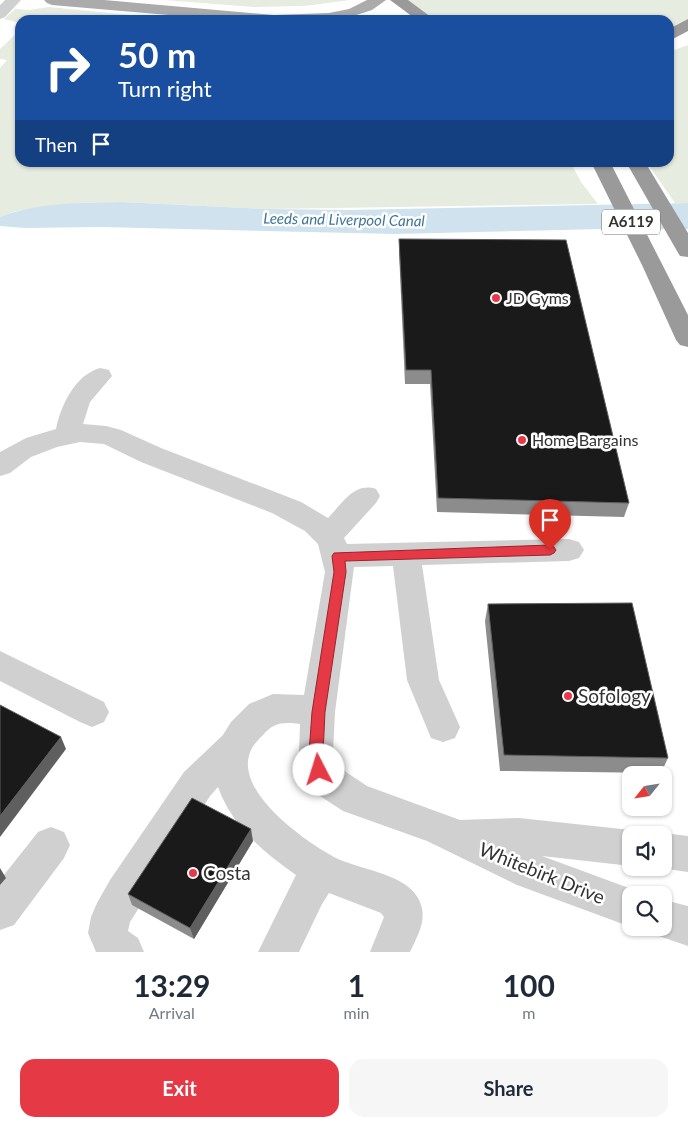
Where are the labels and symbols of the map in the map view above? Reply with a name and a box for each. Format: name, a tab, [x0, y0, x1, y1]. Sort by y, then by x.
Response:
water label: Leeds and Liverpool Canal	[263, 209, 426, 229]
road number: A6119	[602, 210, 660, 234]
place label: JD Gyms	[506, 288, 569, 307]
marker: JD Gyms	[490, 292, 502, 304]
place label: Home Bargains	[532, 430, 639, 449]
marker: Home Bargains	[516, 434, 528, 446]
pin	[529, 499, 571, 550]
place label: Sofology	[578, 684, 651, 707]
marker: Sofology	[562, 690, 574, 702]
position arrow	[292, 743, 344, 795]
north arrow	[622, 766, 672, 816]
street label: Whitebirk Drive	[476, 837, 608, 908]
place label: Costa	[203, 861, 251, 884]
marker: Costa	[187, 867, 199, 879]

